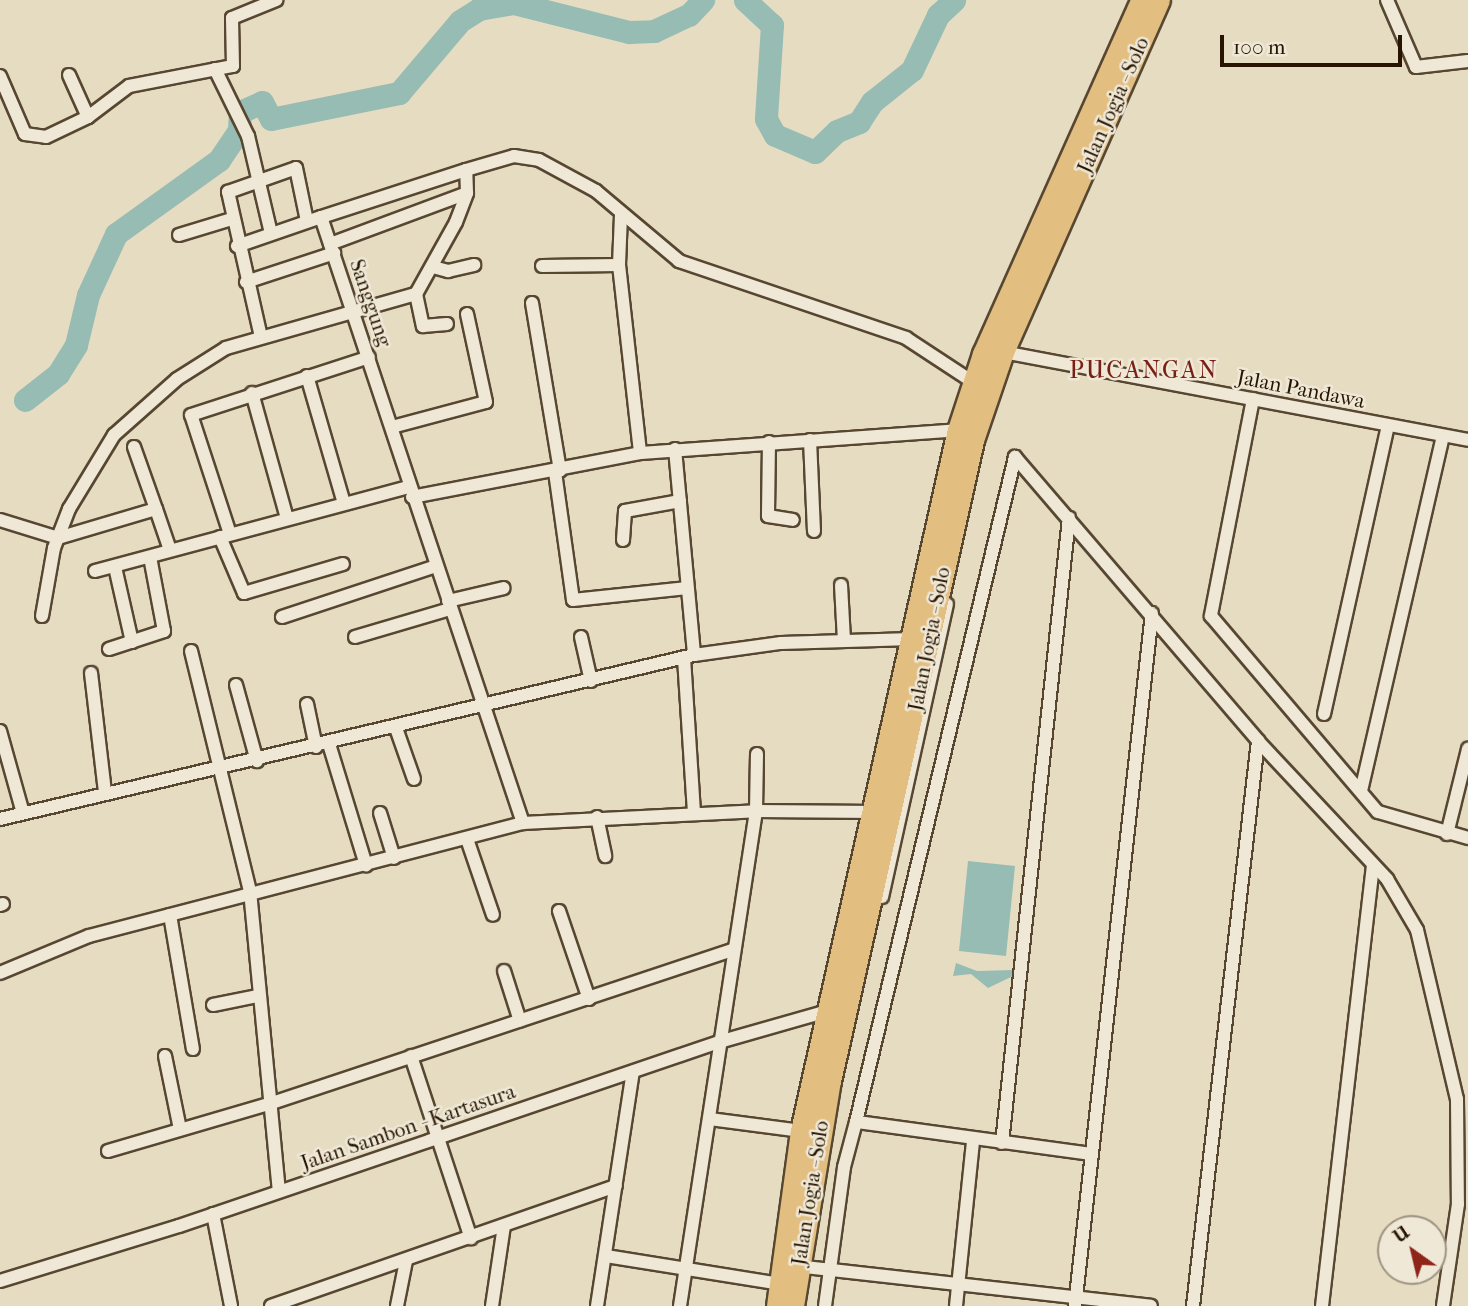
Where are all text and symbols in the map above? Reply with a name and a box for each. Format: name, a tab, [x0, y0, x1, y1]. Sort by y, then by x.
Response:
scale bar	[1223, 21, 1405, 65]
street label: Jalan Jogja - Solo	[1072, 33, 1154, 177]
text: 100 m	[1233, 35, 1286, 59]
street label: Sanggung	[344, 256, 398, 350]
district label: PUCANGAN	[1070, 357, 1218, 385]
street label: Jalan Pandawa	[1235, 364, 1367, 414]
street label: Jalan Jogja - Solo	[903, 565, 955, 713]
street label: Jalan Sambon - Kartasura	[297, 1078, 519, 1176]
street label: Jalan Jogja - Solo	[786, 1119, 834, 1267]
north arrow	[1377, 1215, 1447, 1285]
text: U	[1389, 1221, 1414, 1248]

